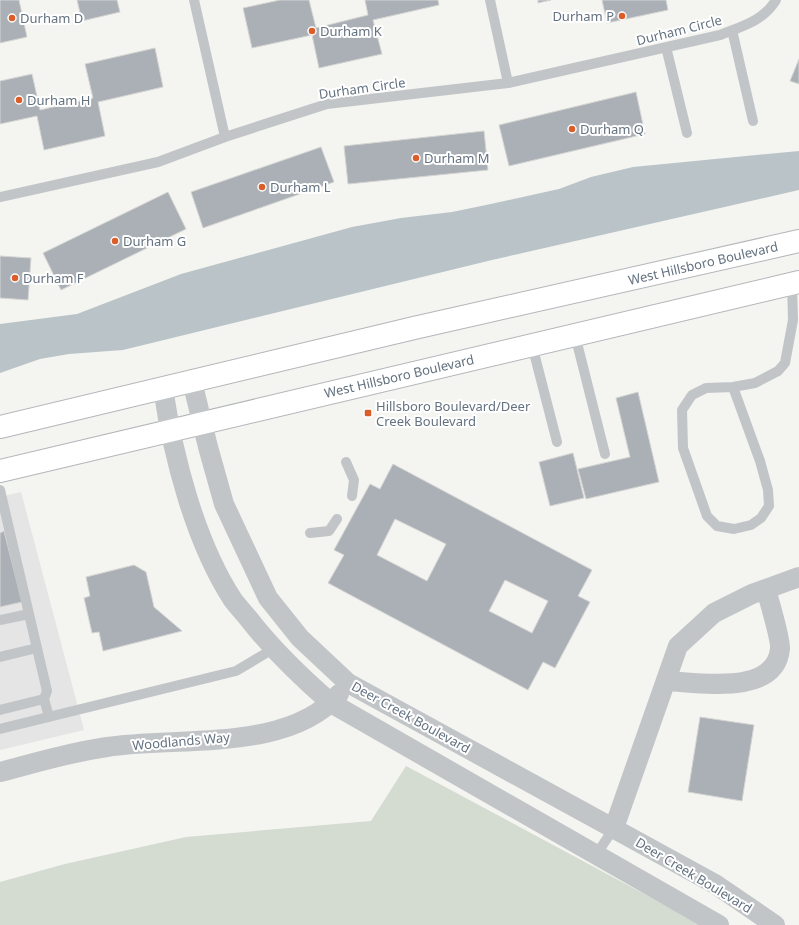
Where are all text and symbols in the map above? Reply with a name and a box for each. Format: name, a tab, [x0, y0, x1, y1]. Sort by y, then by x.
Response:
place label: Durham P	[552, 7, 614, 25]
place label: Durham D	[20, 9, 83, 27]
marker: Durham P	[617, 11, 627, 21]
street label: Durham Circle	[634, 11, 724, 49]
marker: Durham D	[7, 13, 17, 23]
place label: Durham K	[320, 22, 383, 40]
marker: Durham K	[307, 26, 317, 36]
street label: Durham Circle	[317, 73, 407, 103]
place label: Durham H	[27, 91, 90, 109]
marker: Durham H	[14, 95, 24, 105]
place label: Durham Q	[580, 120, 644, 138]
marker: Durham Q	[567, 124, 577, 134]
place label: Durham M	[424, 149, 490, 167]
marker: Durham M	[411, 153, 421, 163]
place label: Durham L	[270, 178, 331, 196]
marker: Durham L	[257, 182, 267, 192]
place label: Durham G	[123, 232, 186, 250]
marker: Durham G	[110, 236, 120, 246]
street label: West Hillsboro Boulevard	[626, 237, 780, 289]
place label: Durham F	[23, 269, 84, 287]
marker: Durham F	[10, 273, 20, 283]
street label: West Hillsboro Boulevard	[322, 350, 476, 402]
place label: Hillsboro Boulevard/Deer Creek Boulevard	[376, 397, 531, 430]
marker: Hillsboro Boulevard/Deer Creek Boulevard	[363, 408, 373, 418]
street label: Deer Creek Boulevard	[348, 677, 474, 757]
street label: Woodlands Way	[132, 728, 231, 754]
street label: Deer Creek Boulevard	[632, 833, 756, 917]

